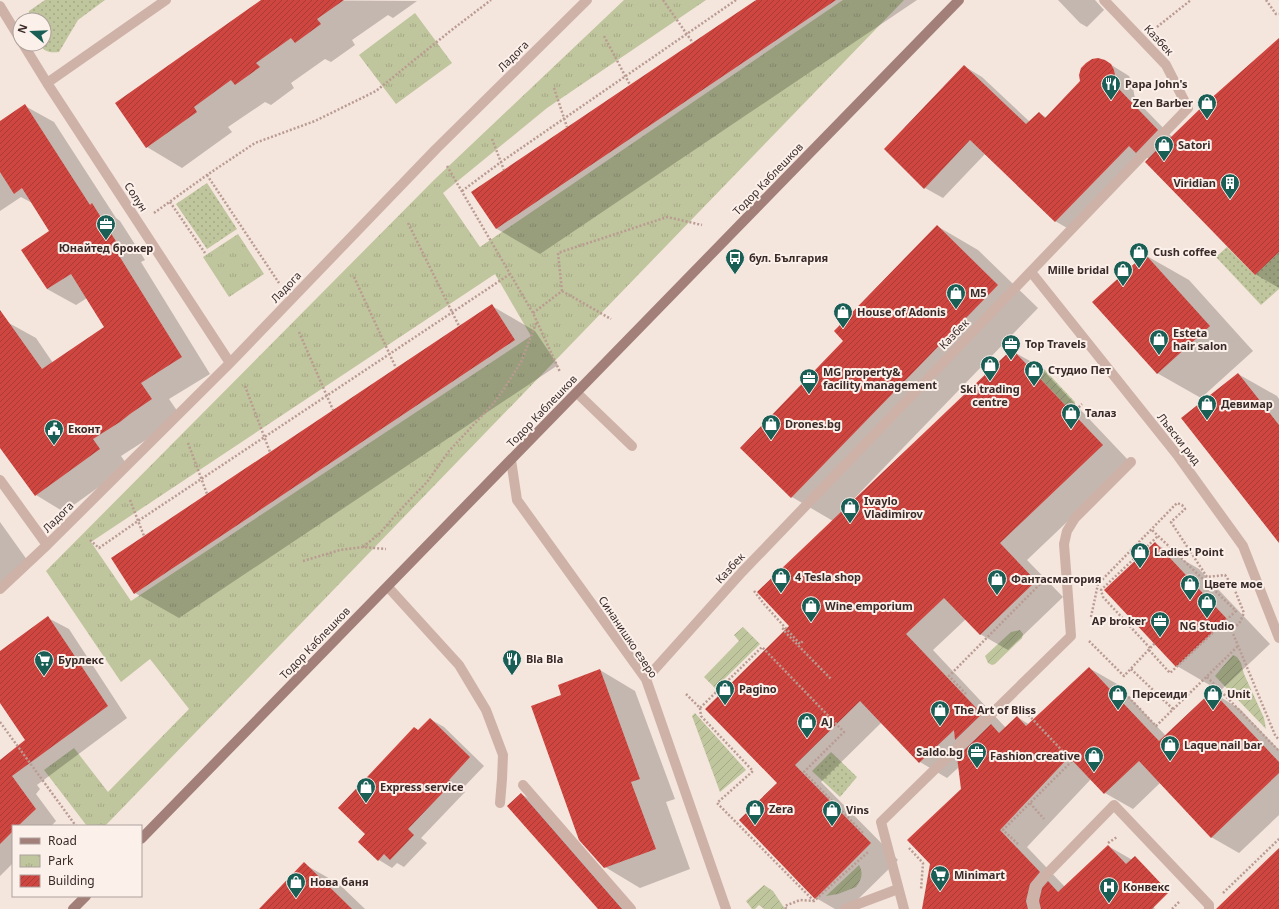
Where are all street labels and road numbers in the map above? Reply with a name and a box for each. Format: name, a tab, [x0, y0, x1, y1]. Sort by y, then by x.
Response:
street label: Казбек	[1141, 21, 1177, 58]
street label: Ладога	[494, 37, 531, 74]
street label: Тодор Каблешков	[729, 139, 806, 218]
street label: Солун	[121, 179, 152, 214]
street label: Ладога	[267, 268, 304, 306]
street label: Казбек	[935, 315, 972, 352]
street label: Тодор Каблешков	[503, 371, 580, 450]
street label: Лъвски рид	[1154, 410, 1205, 468]
street label: Ладога	[39, 498, 76, 535]
street label: Казбек	[712, 549, 748, 586]
street label: Синанишко езеро	[595, 593, 661, 681]
street label: Тодор Каблешков	[276, 603, 353, 682]

